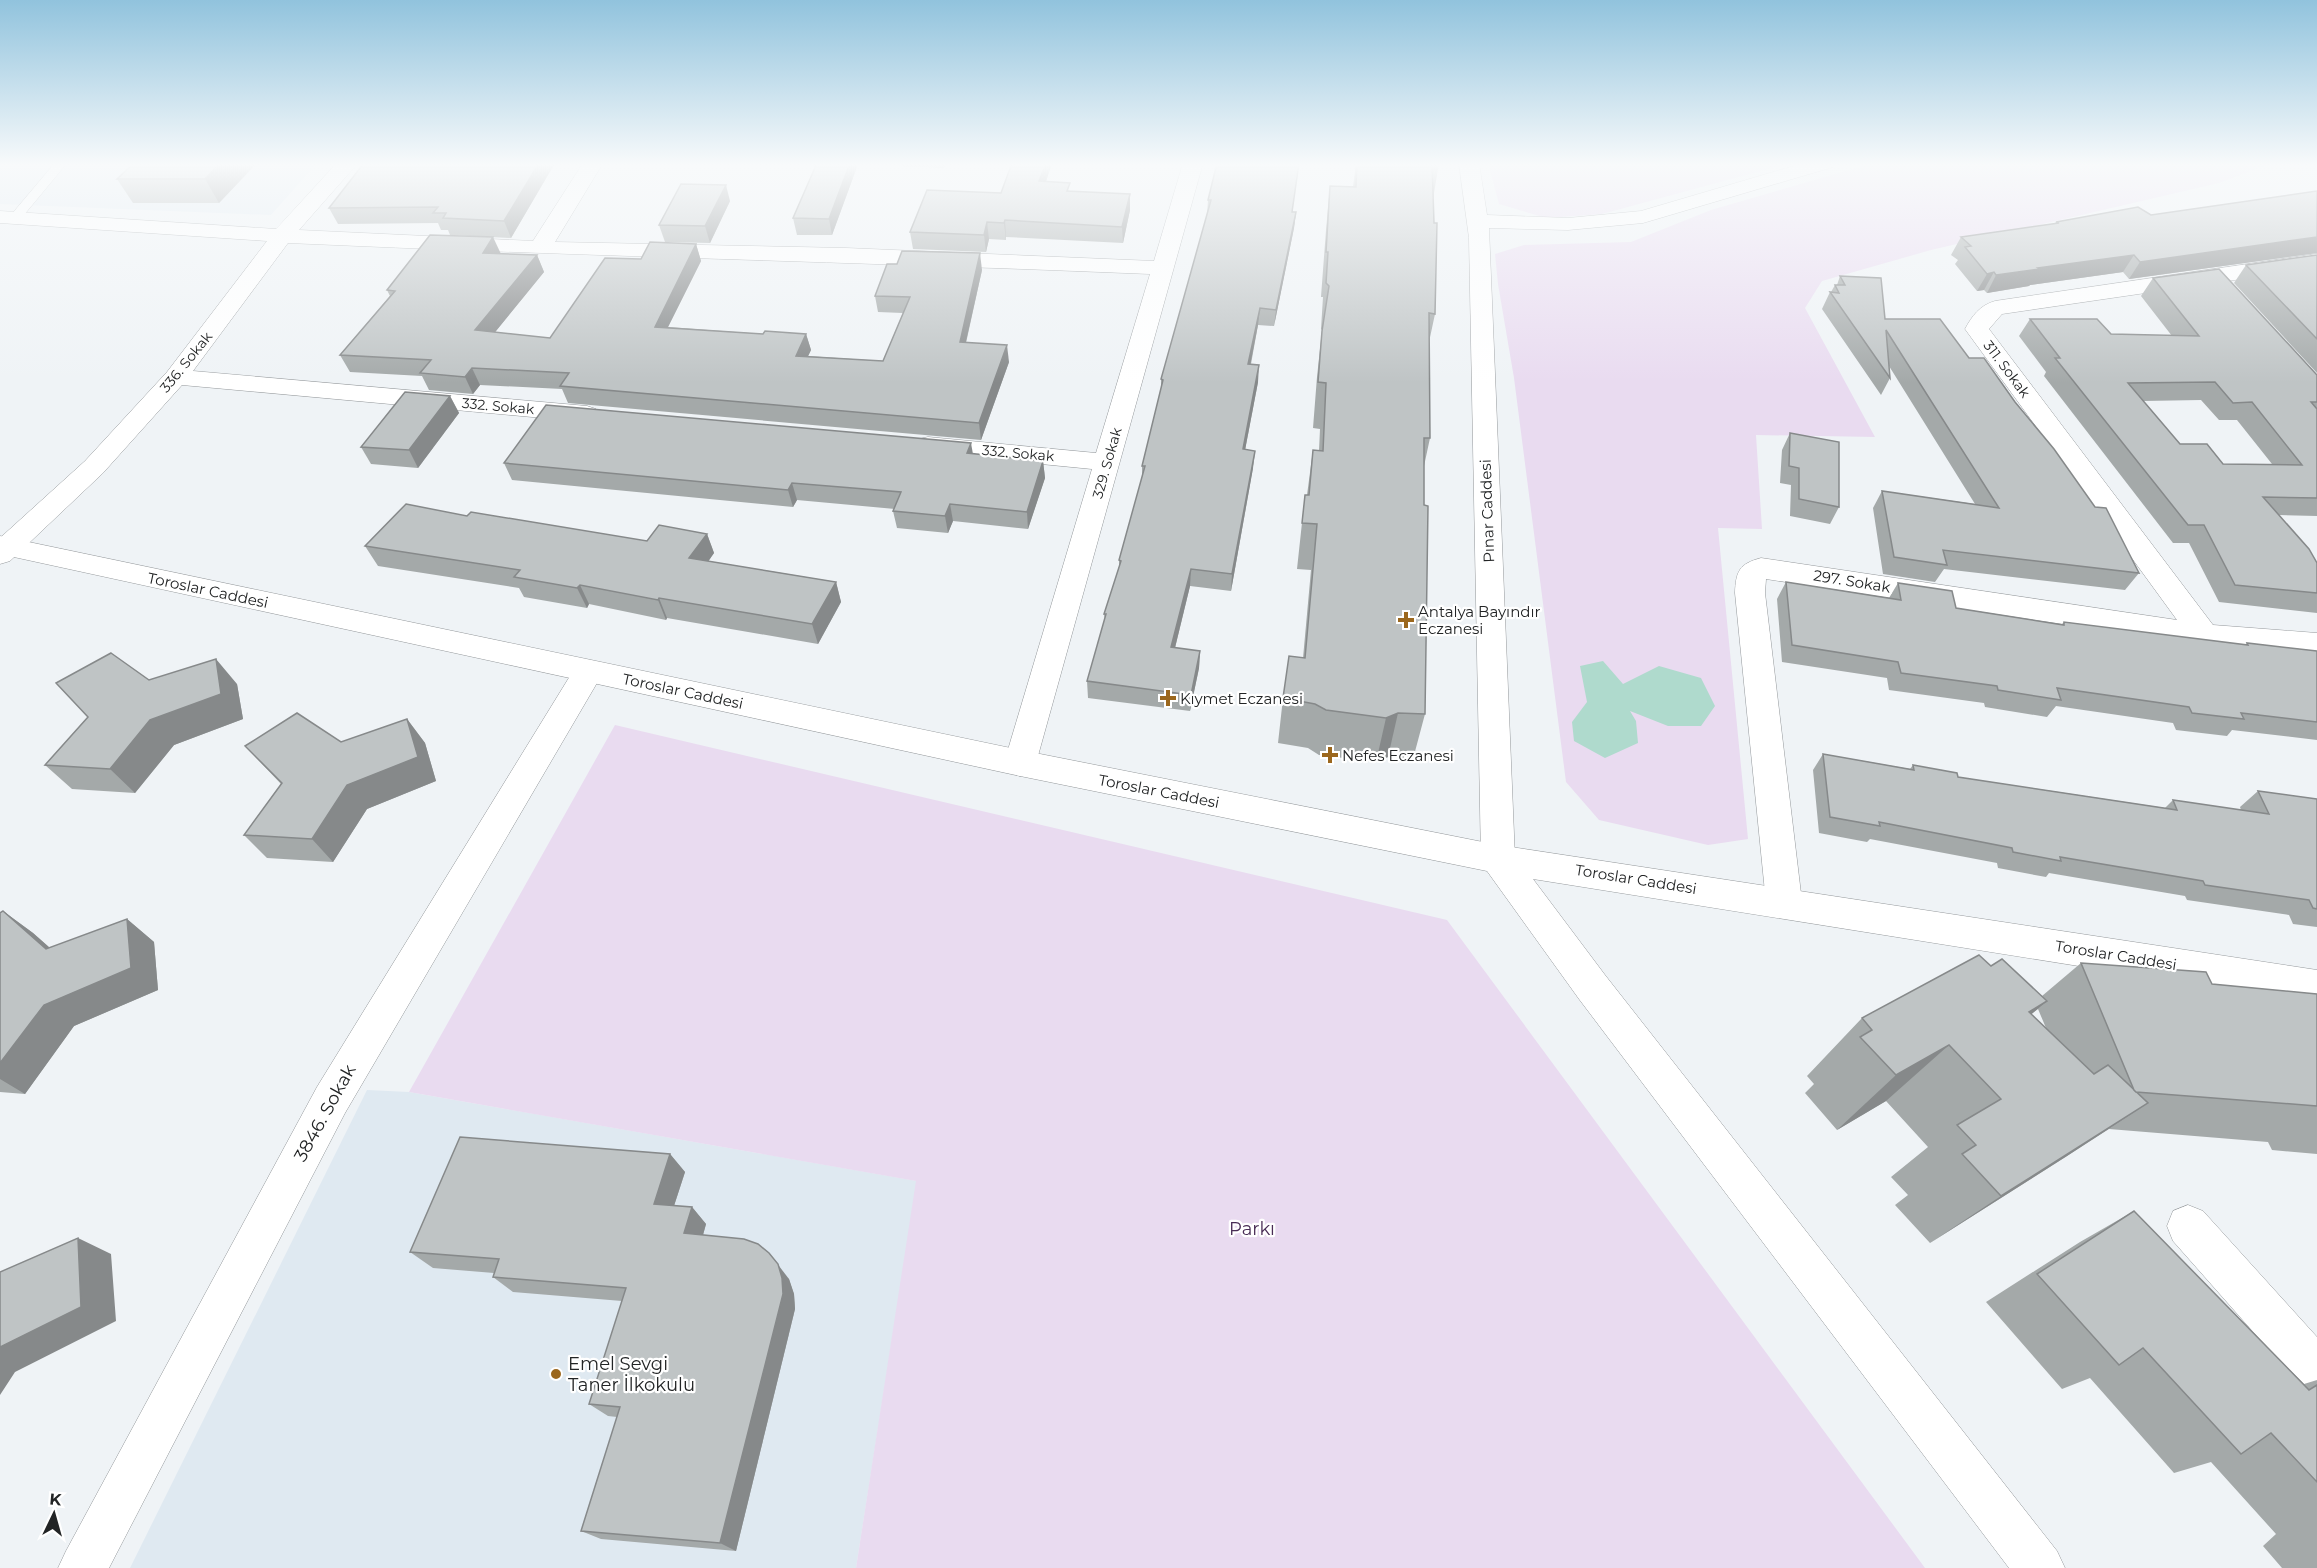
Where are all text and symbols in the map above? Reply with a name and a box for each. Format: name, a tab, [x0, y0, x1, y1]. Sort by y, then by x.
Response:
street label: 336. Sokak	[156, 327, 216, 396]
street label: 311. Sokak	[1980, 337, 2035, 402]
street label: 332. Sokak	[461, 394, 536, 418]
street label: 329. Sokak	[1088, 425, 1126, 501]
street label: 332. Sokak	[981, 441, 1056, 465]
street label: Pınar Caddesi	[1476, 459, 1498, 563]
street label: 297. Sokak	[1812, 566, 1892, 596]
street label: Toroslar Caddesi	[146, 568, 270, 612]
place label: Antalya Bayındır Eczanesi	[1418, 602, 1541, 638]
marker: Antalya Bayındır Eczanesi	[1399, 613, 1413, 627]
street label: Toroslar Caddesi	[621, 669, 745, 713]
place label: Kıymet Eczanesi	[1180, 689, 1303, 708]
marker: Kıymet Eczanesi	[1161, 691, 1175, 705]
place label: Nefes Eczanesi	[1342, 746, 1454, 765]
marker: Nefes Eczanesi	[1323, 748, 1337, 762]
street label: Toroslar Caddesi	[1097, 770, 1221, 812]
street label: Toroslar Caddesi	[1574, 860, 1698, 898]
street label: Toroslar Caddesi	[2054, 936, 2178, 974]
street label: 3846. Sokak	[289, 1060, 361, 1165]
park label: Parkı	[1229, 1218, 1275, 1240]
place label: Emel Sevgi Taner İlkokulu	[568, 1353, 695, 1396]
marker: Emel Sevgi Taner İlkokulu	[549, 1367, 563, 1381]
north arrow	[24, 1484, 84, 1544]
text: K	[49, 1490, 63, 1510]

